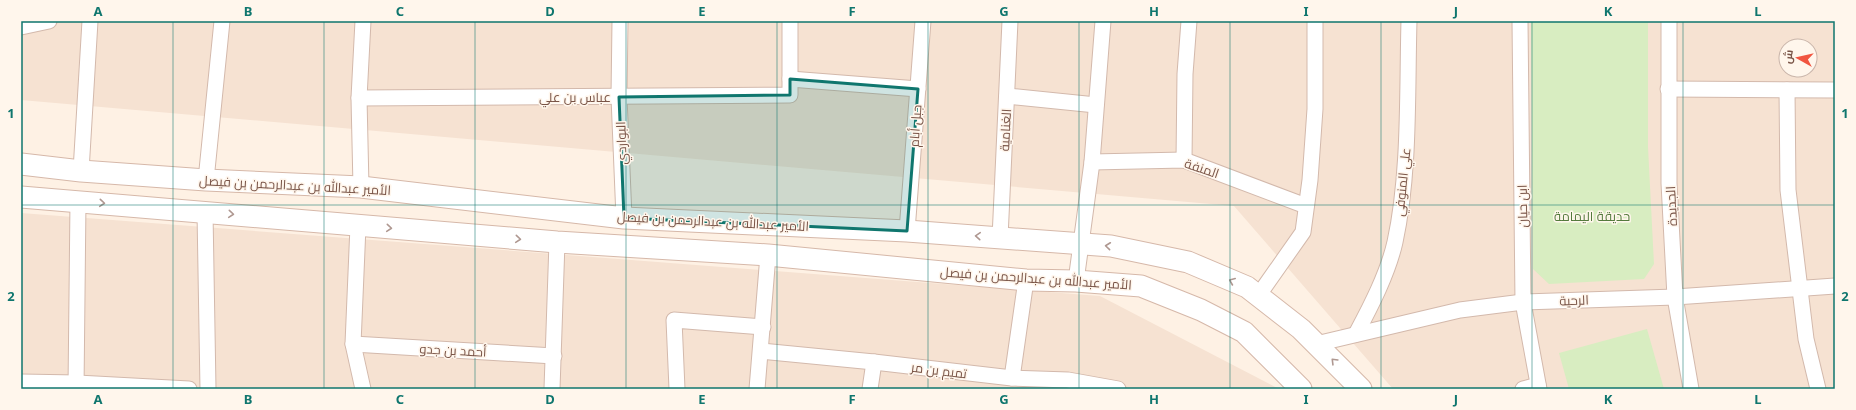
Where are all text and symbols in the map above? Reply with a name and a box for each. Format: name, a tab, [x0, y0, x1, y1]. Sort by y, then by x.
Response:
text: A	[94, 2, 103, 20]
text: B	[244, 2, 252, 20]
text: C	[396, 2, 404, 20]
text: D	[545, 2, 555, 20]
text: E	[698, 2, 706, 20]
text: F	[848, 2, 856, 20]
text: G	[999, 2, 1009, 20]
text: H	[1149, 2, 1159, 20]
text: I	[1303, 2, 1309, 20]
text: J	[1453, 2, 1458, 20]
text: K	[1604, 2, 1613, 20]
text: L	[1754, 2, 1762, 20]
north arrow	[1778, 38, 1818, 78]
text: ش	[1779, 49, 1796, 65]
street label: عباس بن علي	[539, 88, 611, 108]
text: 1	[7, 104, 15, 122]
street label: جبل أبام	[905, 104, 926, 148]
text: 1	[1841, 104, 1849, 122]
street label: الغنامية	[995, 108, 1015, 152]
street label: البواردي	[611, 121, 633, 165]
street label: علي المنوفي	[1389, 147, 1417, 217]
street label: المنفة	[1182, 154, 1222, 182]
street label: الأمير عبدالله بن عبدالرحمن بن فيصل	[199, 171, 391, 199]
street label: ابن حيان	[1513, 184, 1531, 228]
street label: الجديدة	[1661, 186, 1681, 226]
one-way arrow	[99, 199, 105, 208]
street label: الأمير عبدالله بن عبدالرحمن بن فيصل	[617, 207, 809, 235]
park label: حديقة اليمامة	[1554, 207, 1630, 225]
one-way arrow	[228, 210, 234, 219]
one-way arrow	[386, 224, 392, 233]
one-way arrow	[975, 232, 981, 241]
one-way arrow	[515, 234, 521, 243]
one-way arrow	[1105, 242, 1111, 251]
street label: الأمير عبدالله بن عبدالرحمن بن فيصل	[940, 262, 1132, 294]
one-way arrow	[1229, 278, 1237, 286]
text: 2	[7, 287, 15, 305]
text: 2	[1841, 287, 1849, 305]
street label: الرحية	[1559, 290, 1589, 310]
street label: أحمد بن جدو	[419, 339, 487, 361]
street label: تميم بن مر	[909, 358, 969, 383]
one-way arrow	[1331, 358, 1339, 366]
text: A	[94, 390, 103, 408]
text: B	[244, 390, 252, 408]
text: C	[396, 390, 404, 408]
text: D	[545, 390, 555, 408]
text: E	[698, 390, 706, 408]
text: F	[848, 390, 856, 408]
text: G	[999, 390, 1009, 408]
text: H	[1149, 390, 1159, 408]
text: I	[1303, 390, 1309, 408]
text: J	[1453, 390, 1458, 408]
text: K	[1604, 390, 1613, 408]
text: L	[1754, 390, 1762, 408]

